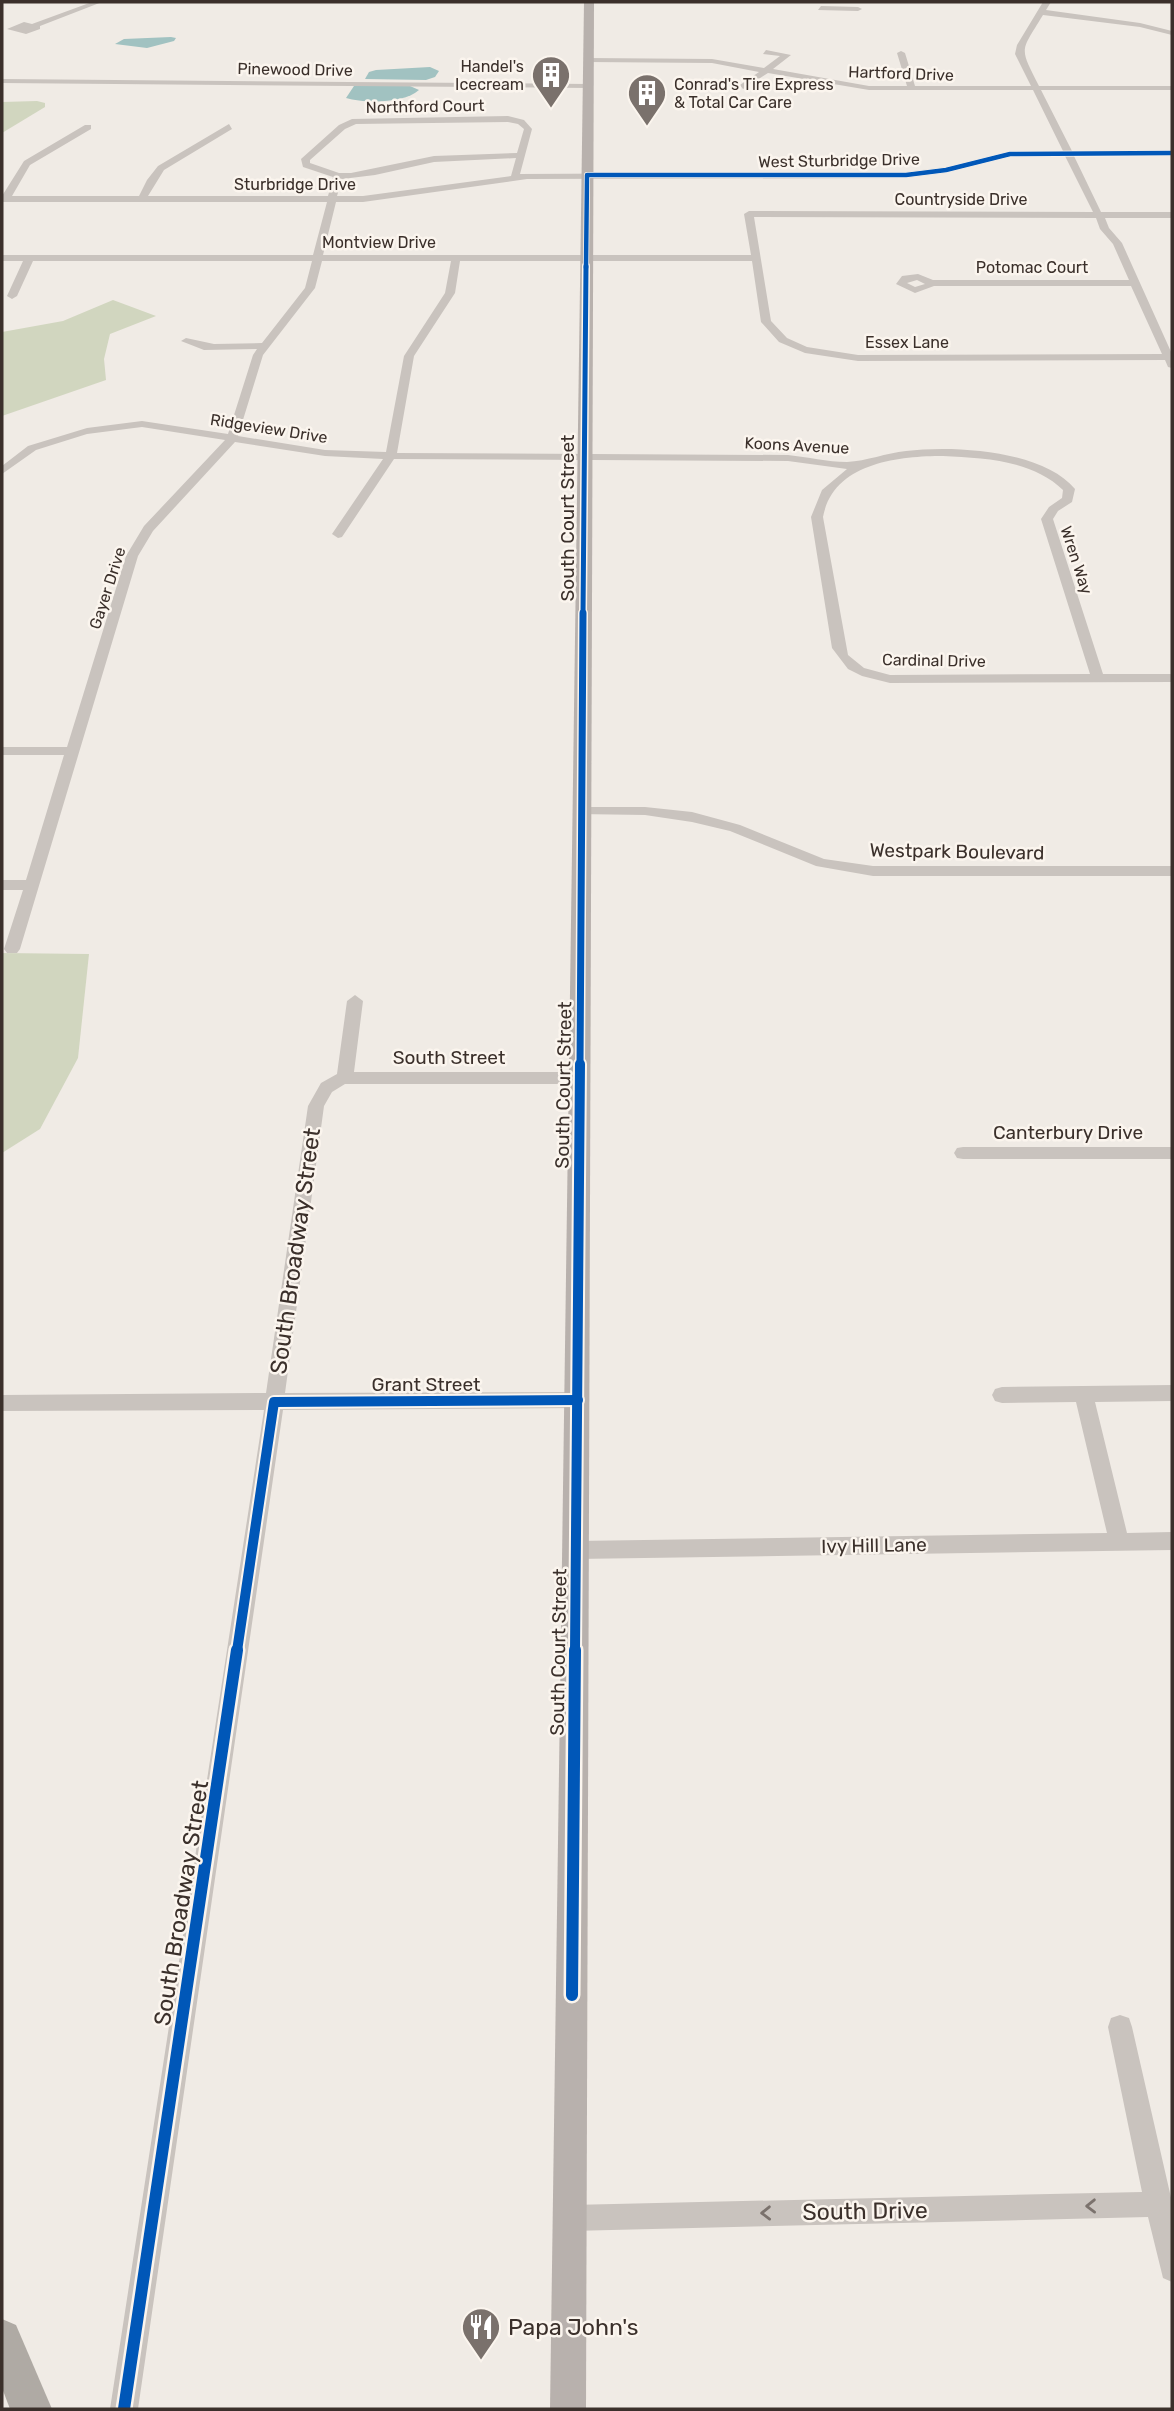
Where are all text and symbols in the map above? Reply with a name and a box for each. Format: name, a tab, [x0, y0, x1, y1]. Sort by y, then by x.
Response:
building icon: Handel's Icecream	[530, 54, 572, 109]
place label: Handel's Icecream	[455, 57, 524, 94]
street label: Pinewood Drive	[237, 59, 353, 80]
street label: Hartford Drive	[848, 62, 954, 85]
building icon: Conrad's Tire Express & Total Car Care	[626, 72, 668, 127]
place label: Conrad's Tire Express & Total Car Care	[674, 75, 834, 112]
street label: Northford Court	[366, 96, 484, 117]
street label: West Sturbridge Drive	[758, 150, 920, 171]
street label: Sturbridge Drive	[234, 175, 356, 194]
street label: Countryside Drive	[895, 190, 1027, 209]
street label: Montview Drive	[322, 233, 436, 252]
street label: Potomac Court	[976, 258, 1088, 277]
street label: Essex Lane	[865, 333, 949, 352]
street label: Ridgeview Drive	[209, 410, 329, 447]
street label: Koons Avenue	[744, 433, 850, 458]
street label: South Court Street	[556, 434, 579, 602]
street label: Wren Way	[1057, 524, 1097, 597]
street label: Gayer Drive	[85, 545, 130, 632]
street label: Cardinal Drive	[882, 650, 986, 671]
street label: Westpark Boulevard	[869, 838, 1045, 865]
street label: South Court Street	[551, 1001, 576, 1169]
street label: South Street	[393, 1046, 506, 1069]
street label: Canterbury Drive	[993, 1121, 1143, 1144]
street label: South Broadway Street	[264, 1126, 326, 1376]
street label: Grant Street	[372, 1373, 481, 1396]
street label: Ivy Hill Lane	[821, 1533, 927, 1558]
street label: South Court Street	[546, 1568, 571, 1736]
street label: South Broadway Street	[148, 1778, 214, 2028]
street label: South Drive	[802, 2196, 928, 2226]
one-way arrow	[1086, 2198, 1097, 2213]
one-way arrow	[760, 2206, 771, 2221]
restaurant icon: Papa John's	[460, 2306, 502, 2361]
place label: Papa John's	[508, 2313, 639, 2341]

